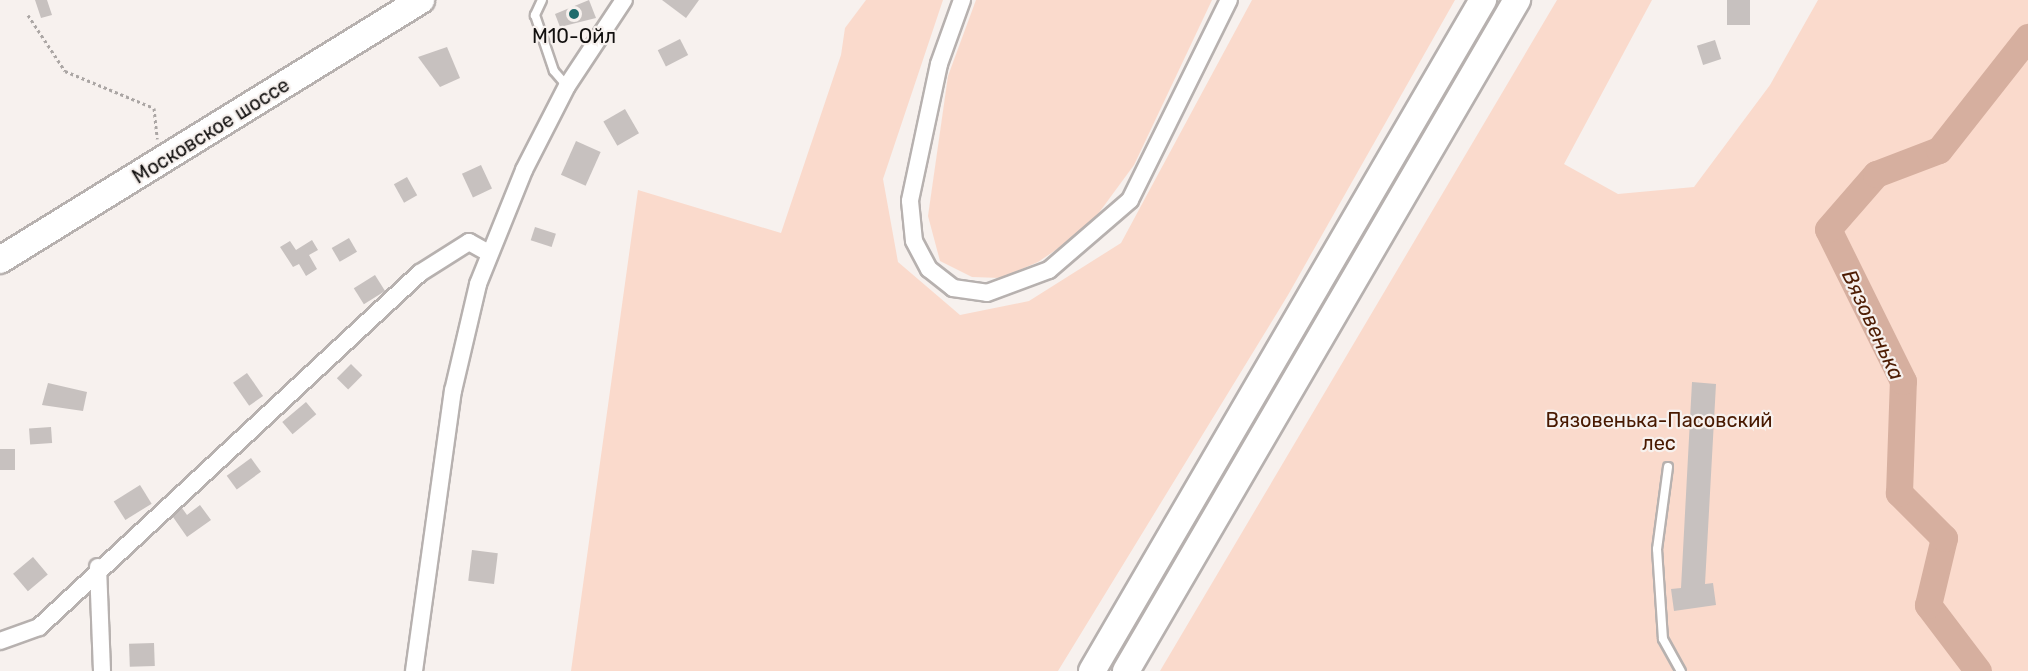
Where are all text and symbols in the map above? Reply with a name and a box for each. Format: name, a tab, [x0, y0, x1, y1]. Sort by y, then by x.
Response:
marker: М10-Ойл	[567, 7, 581, 21]
place label: М10-Ойл	[532, 24, 616, 48]
street label: Московское шоссе	[128, 73, 294, 189]
water label: Вязовенька	[1836, 266, 1910, 384]
park label: Вязовенька-Пасовский лес	[1545, 408, 1773, 455]

